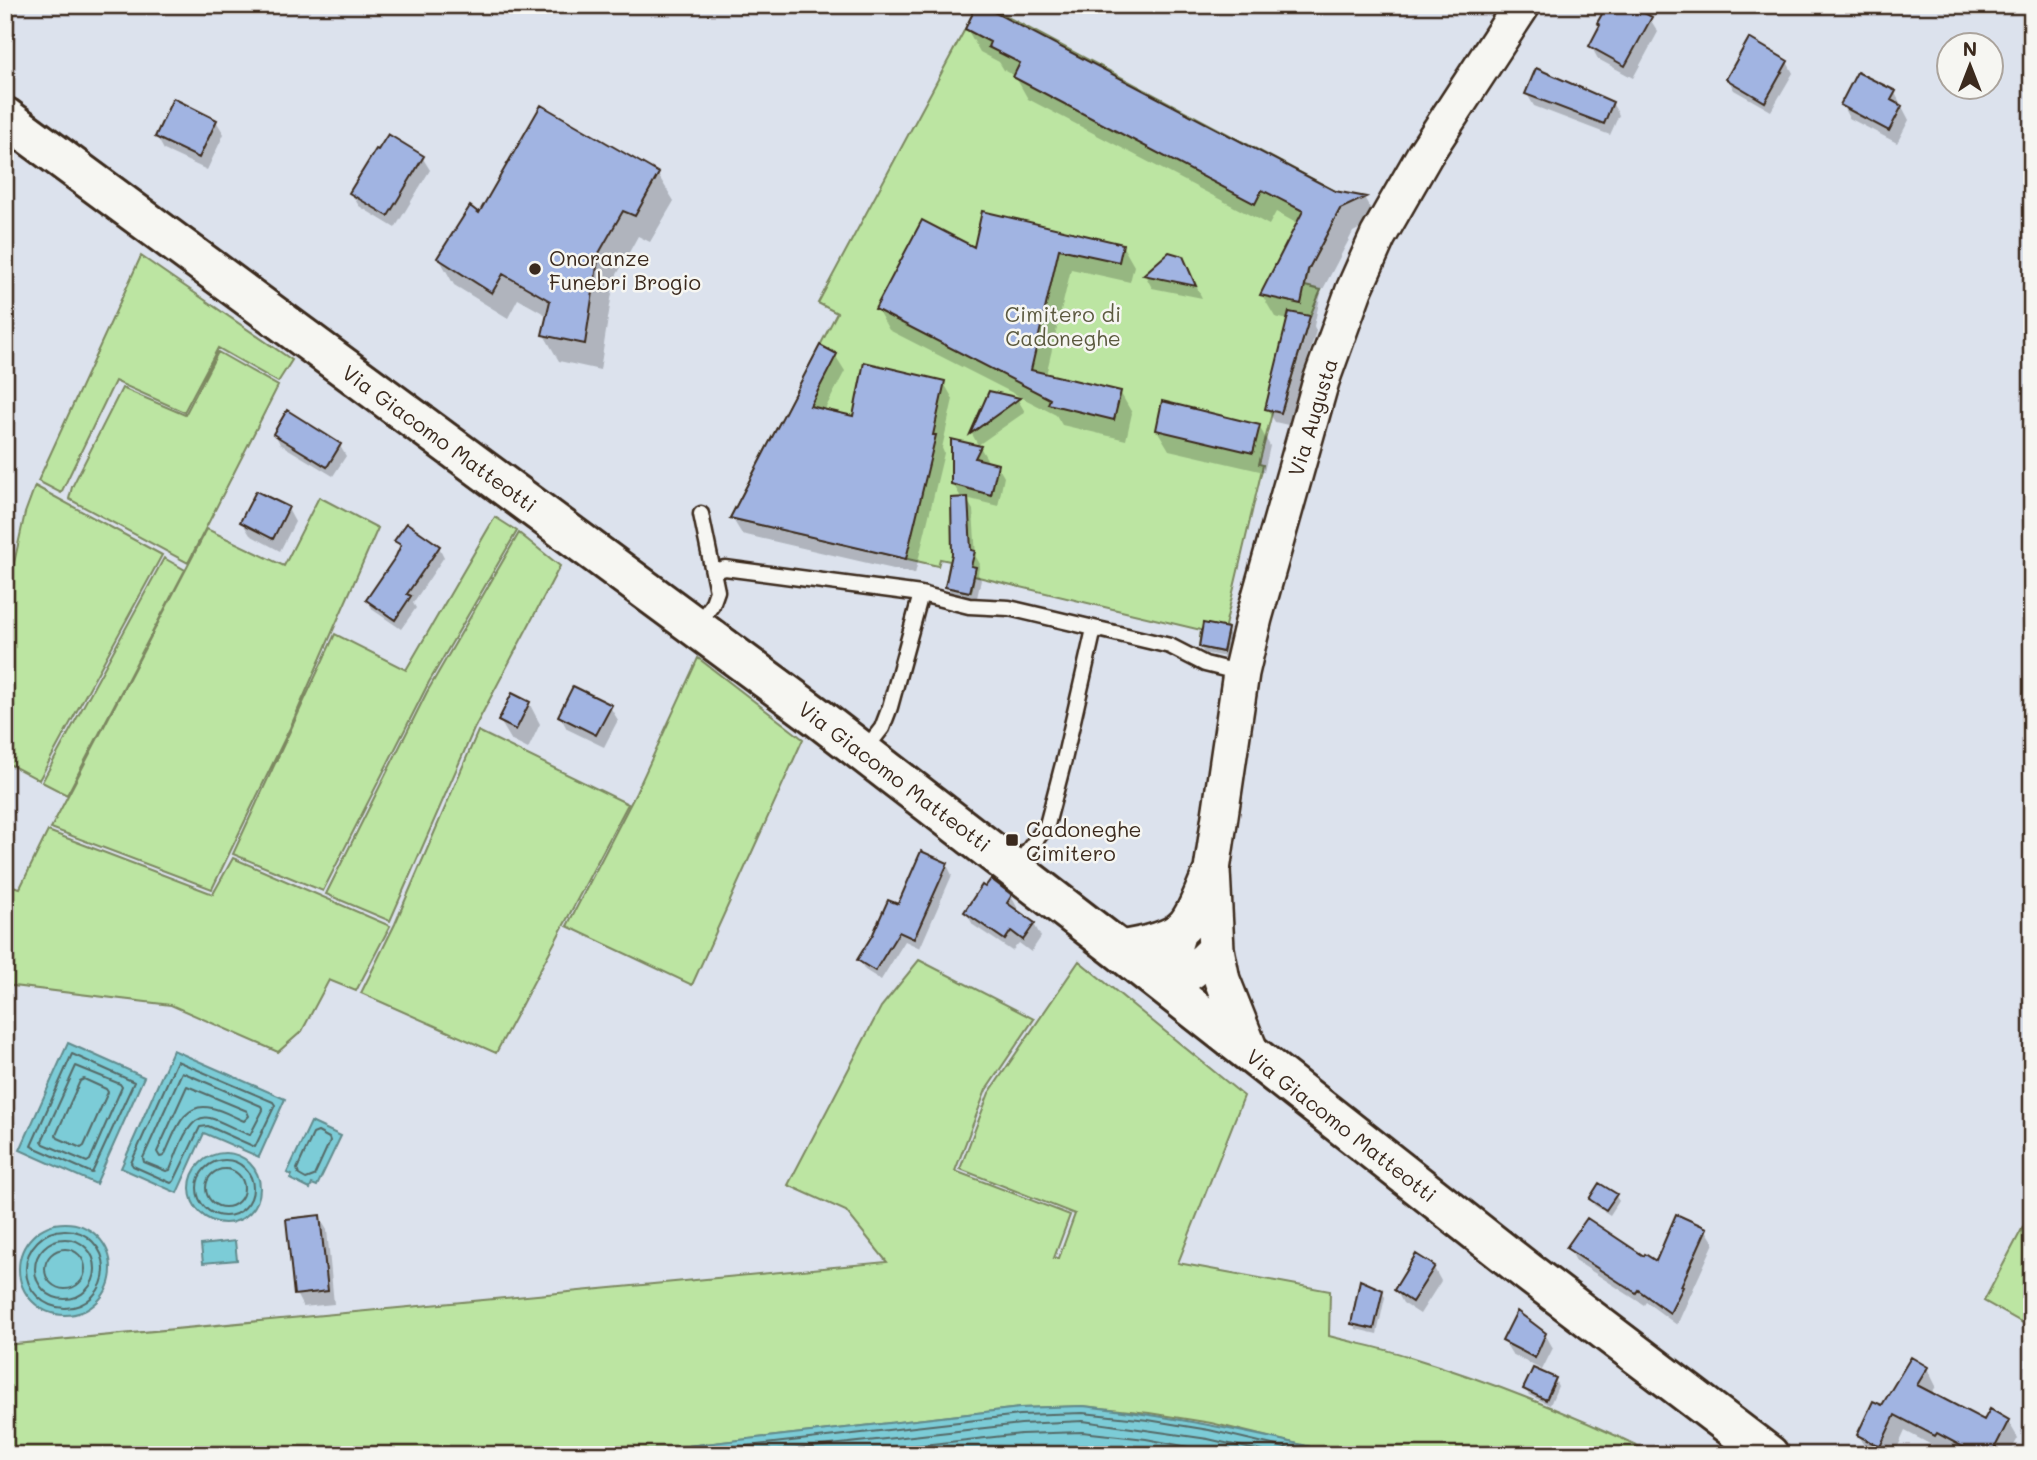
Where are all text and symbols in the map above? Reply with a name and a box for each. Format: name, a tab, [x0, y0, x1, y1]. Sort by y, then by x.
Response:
north arrow	[1936, 32, 2006, 102]
text: N	[1963, 36, 1977, 61]
place label: Onoranze Funebri Brogio	[549, 244, 701, 295]
marker: Onoranze Funebri Brogio	[527, 261, 543, 277]
park label: Cimitero di Cadoneghe	[1005, 300, 1121, 351]
street label: Via Augusta	[1281, 355, 1343, 479]
street label: Via Giacomo Matteotti	[337, 358, 543, 518]
street label: Via Giacomo Matteotti	[793, 695, 997, 857]
place label: Cadoneghe Cimitero	[1026, 815, 1142, 866]
marker: Cadoneghe Cimitero	[1004, 832, 1020, 848]
street label: Via Giacomo Matteotti	[1241, 1042, 1443, 1208]

